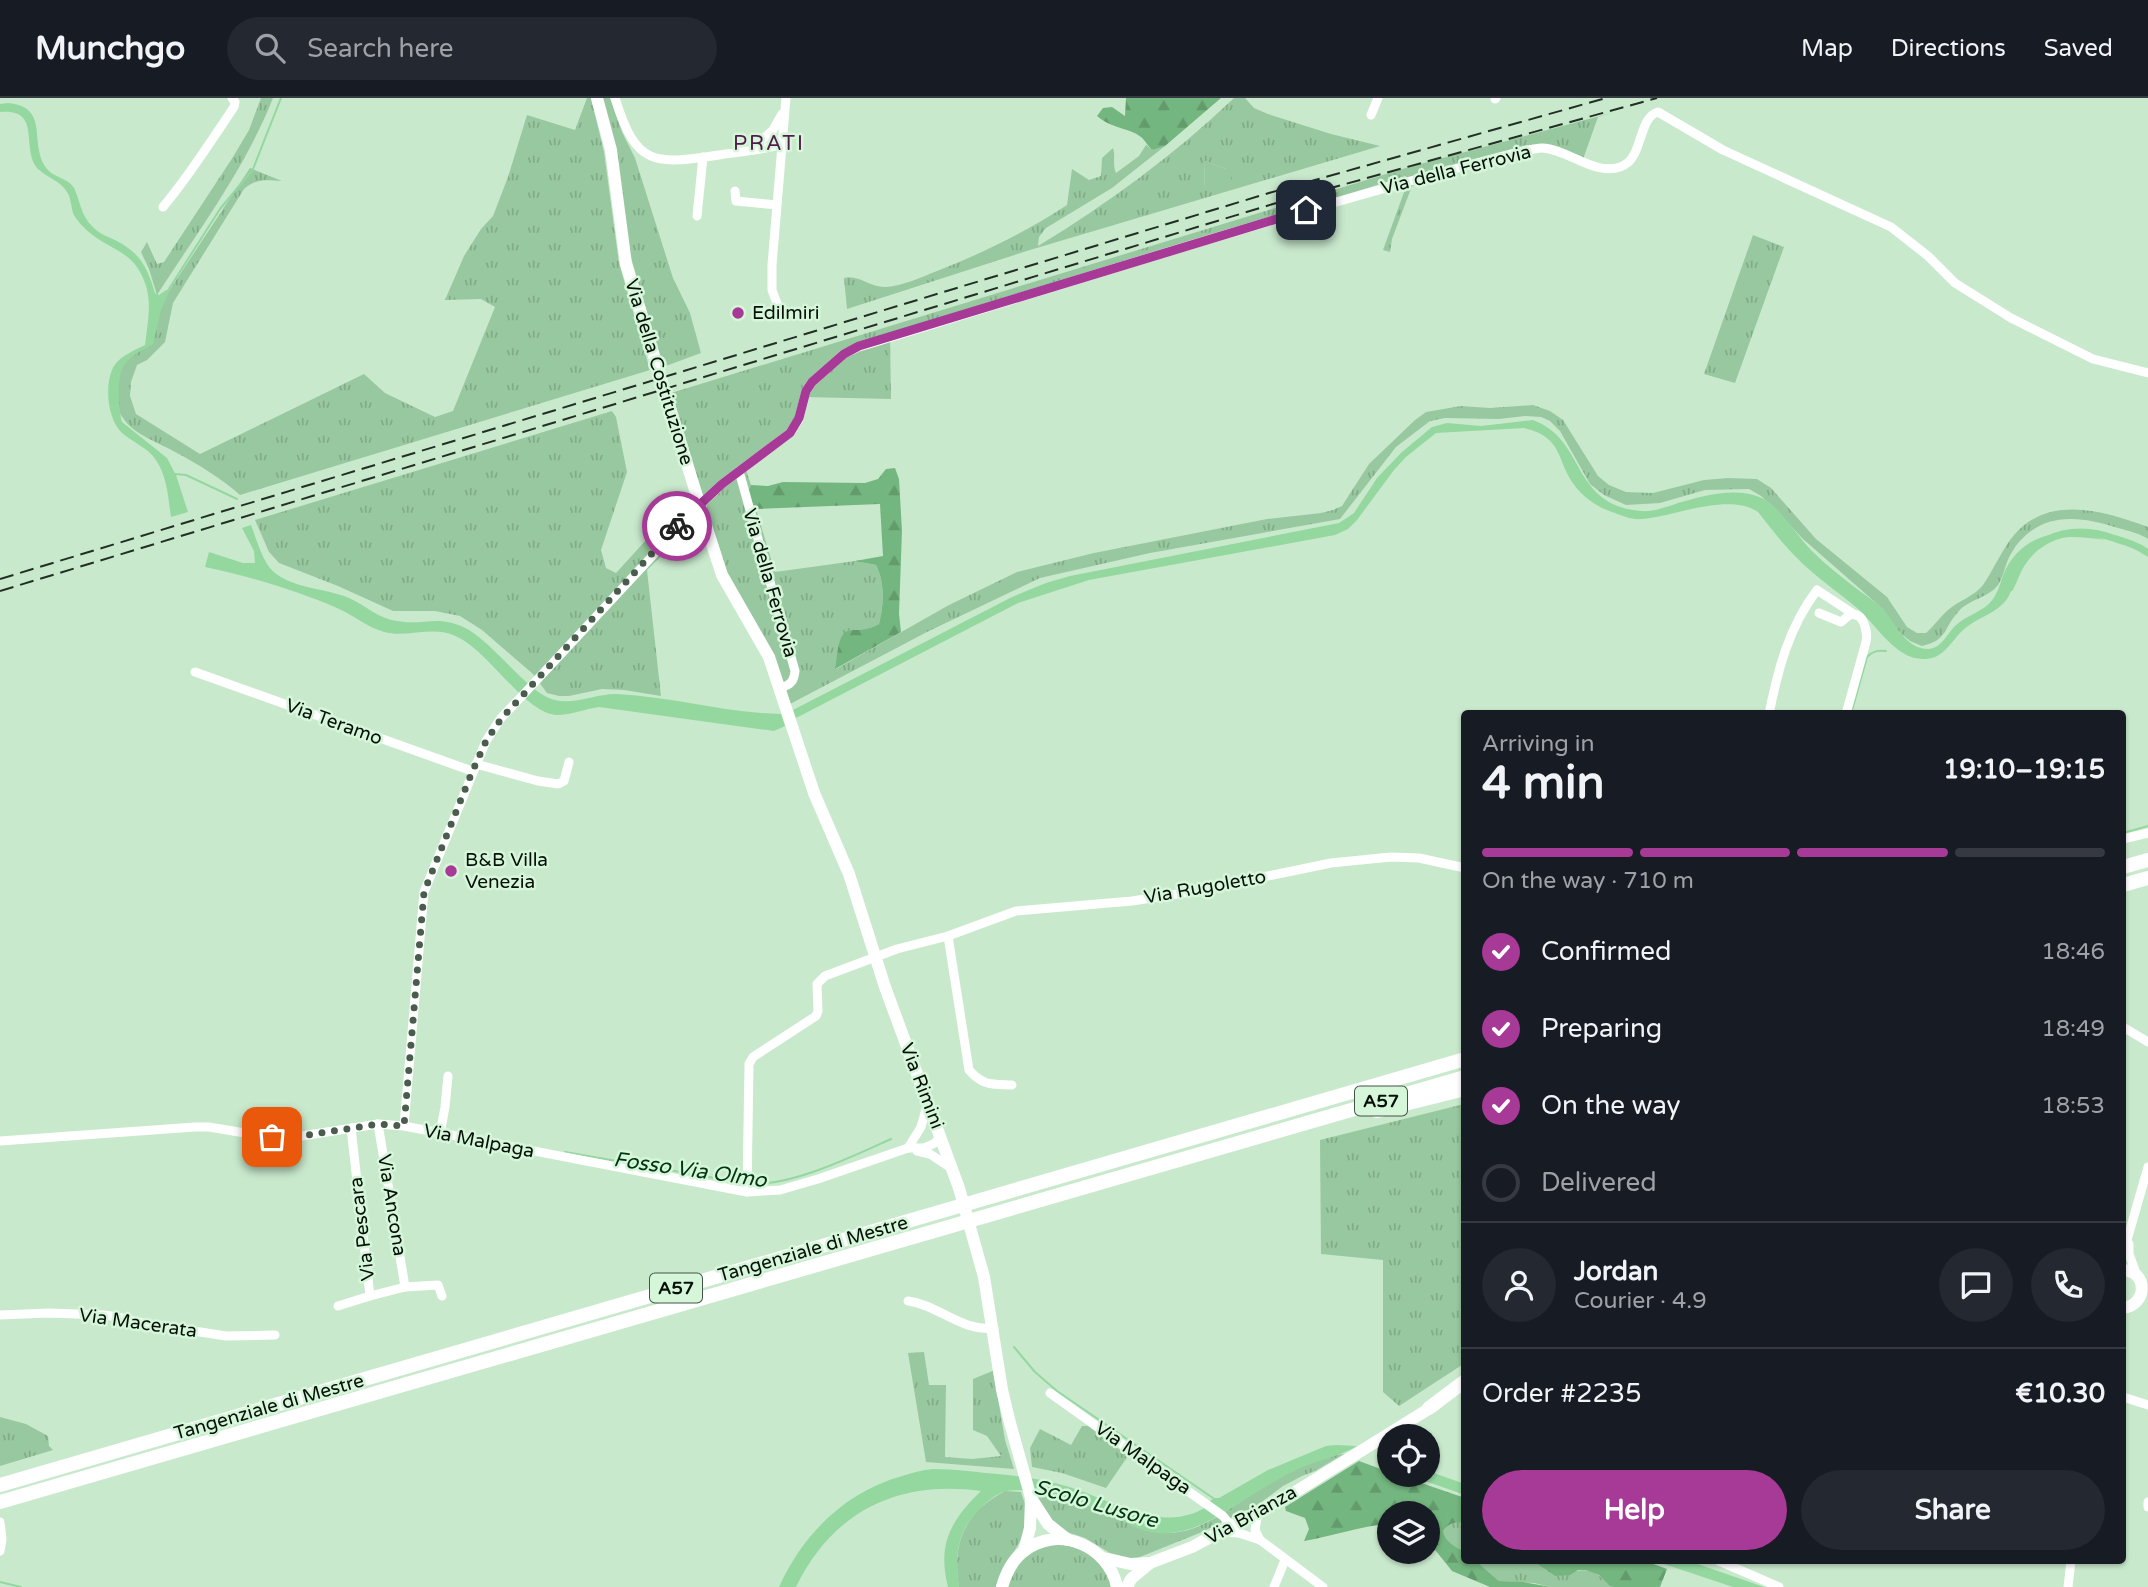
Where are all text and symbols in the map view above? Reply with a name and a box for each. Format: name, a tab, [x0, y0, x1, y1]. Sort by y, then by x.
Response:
search box	[227, 17, 717, 80]
text: Munchgo	[35, 29, 185, 68]
icon: search	[251, 29, 289, 67]
text: Search here	[307, 33, 453, 64]
text: Map	[1801, 34, 1853, 63]
text: Directions	[1891, 34, 2006, 63]
text: Saved	[2044, 34, 2113, 63]
district label: PRATI	[733, 131, 805, 156]
street label: Via della Ferrovia	[1379, 141, 1533, 199]
pin	[1276, 180, 1336, 240]
icon: home	[1287, 191, 1325, 229]
street label: Via della Costituzione	[620, 276, 698, 468]
place label: Edilmiri	[752, 302, 820, 324]
marker: Edilmiri	[730, 305, 746, 321]
courier	[642, 491, 712, 561]
street label: Via della Ferrovia	[738, 506, 802, 660]
icon: bike	[658, 507, 696, 545]
street label: Via Teramo	[283, 694, 385, 750]
text: Arriving in	[1482, 730, 1595, 758]
text: 19:10–19:15	[1943, 754, 2105, 785]
text: 4 min	[1482, 756, 1605, 811]
place label: B&B Villa Venezia	[465, 849, 548, 893]
marker: B&B Villa Venezia	[443, 863, 459, 879]
street label: Via Rugoletto	[1142, 865, 1268, 909]
text: On the way · 710 m	[1482, 867, 1694, 895]
icon: check	[1482, 933, 1520, 971]
text: Confirmed	[1541, 936, 1671, 967]
text: 18:46	[2041, 938, 2105, 966]
icon: check	[1482, 1010, 1520, 1048]
text: Preparing	[1541, 1013, 1662, 1044]
text: 18:49	[2041, 1015, 2105, 1043]
street label: Via Rimini	[896, 1040, 948, 1132]
road number: A57	[1355, 1086, 1407, 1116]
icon: check	[1482, 1087, 1520, 1125]
text: On the way	[1541, 1090, 1681, 1121]
text: 18:53	[2041, 1092, 2105, 1120]
pin	[242, 1107, 302, 1167]
icon: bag	[253, 1118, 291, 1156]
street label: Via Malpaga	[422, 1119, 536, 1163]
water label: Fosso Via Olmo	[612, 1147, 769, 1193]
street label: Via Ancona	[373, 1152, 411, 1258]
text: Delivered	[1541, 1167, 1657, 1198]
street label: Via Pescara	[345, 1176, 379, 1282]
street label: Tangenziale di Mestre	[716, 1211, 910, 1287]
button: person	[1482, 1248, 1556, 1322]
button: chat	[1939, 1248, 2013, 1322]
button: phone	[2031, 1248, 2105, 1322]
text: Jordan	[1574, 1256, 1658, 1287]
road number: A57	[650, 1274, 702, 1302]
text: Courier · 4.9	[1574, 1287, 1707, 1315]
street label: Via Macerata	[78, 1304, 198, 1342]
street label: Tangenziale di Mestre	[172, 1369, 366, 1445]
text: Order #2235	[1482, 1378, 1642, 1409]
text: €10.30	[2015, 1378, 2105, 1409]
street label: Via Malpaga	[1091, 1417, 1195, 1499]
map controls	[1377, 1424, 1440, 1564]
button: locate	[1377, 1424, 1440, 1487]
button: Help	[1482, 1470, 1787, 1550]
button: Share	[1801, 1470, 2105, 1550]
water label: Scolo Lusore	[1031, 1474, 1162, 1534]
street label: Via Brianza	[1202, 1481, 1300, 1549]
button: layers	[1377, 1501, 1440, 1564]

